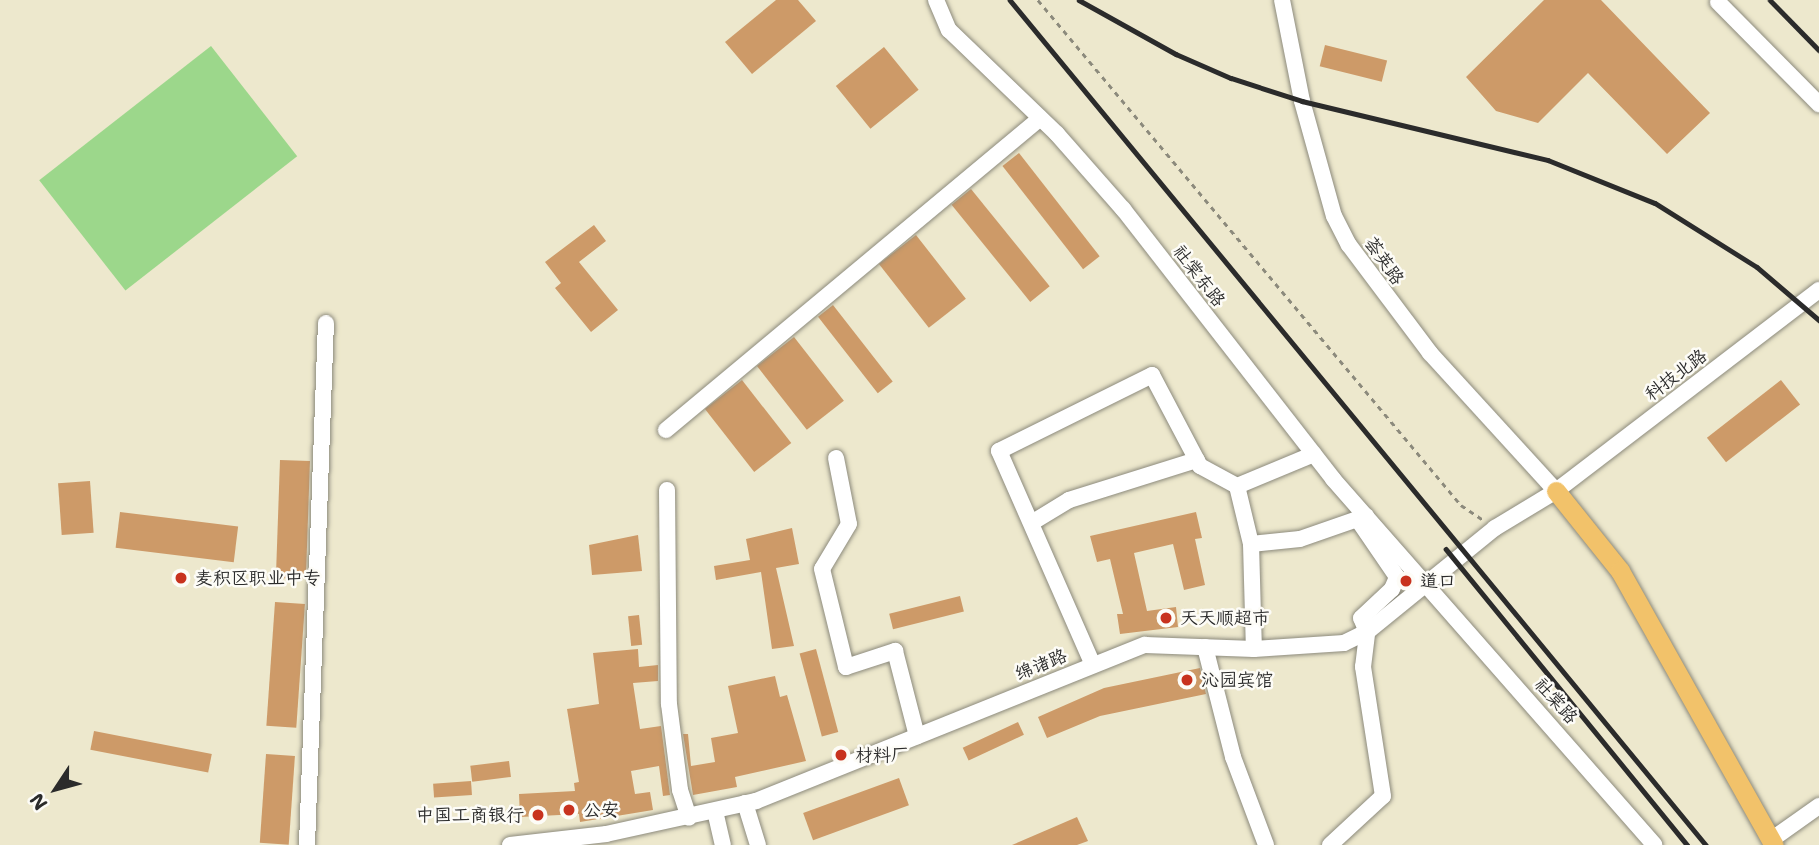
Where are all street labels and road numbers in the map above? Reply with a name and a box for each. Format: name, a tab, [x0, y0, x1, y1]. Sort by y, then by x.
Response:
street label: 荟英路	[1360, 233, 1408, 289]
street label: 社棠东路	[1168, 241, 1230, 311]
street label: 科技北路	[1641, 345, 1711, 405]
street label: 绵诸路	[1012, 645, 1070, 685]
street label: 社棠路	[1530, 674, 1582, 728]

